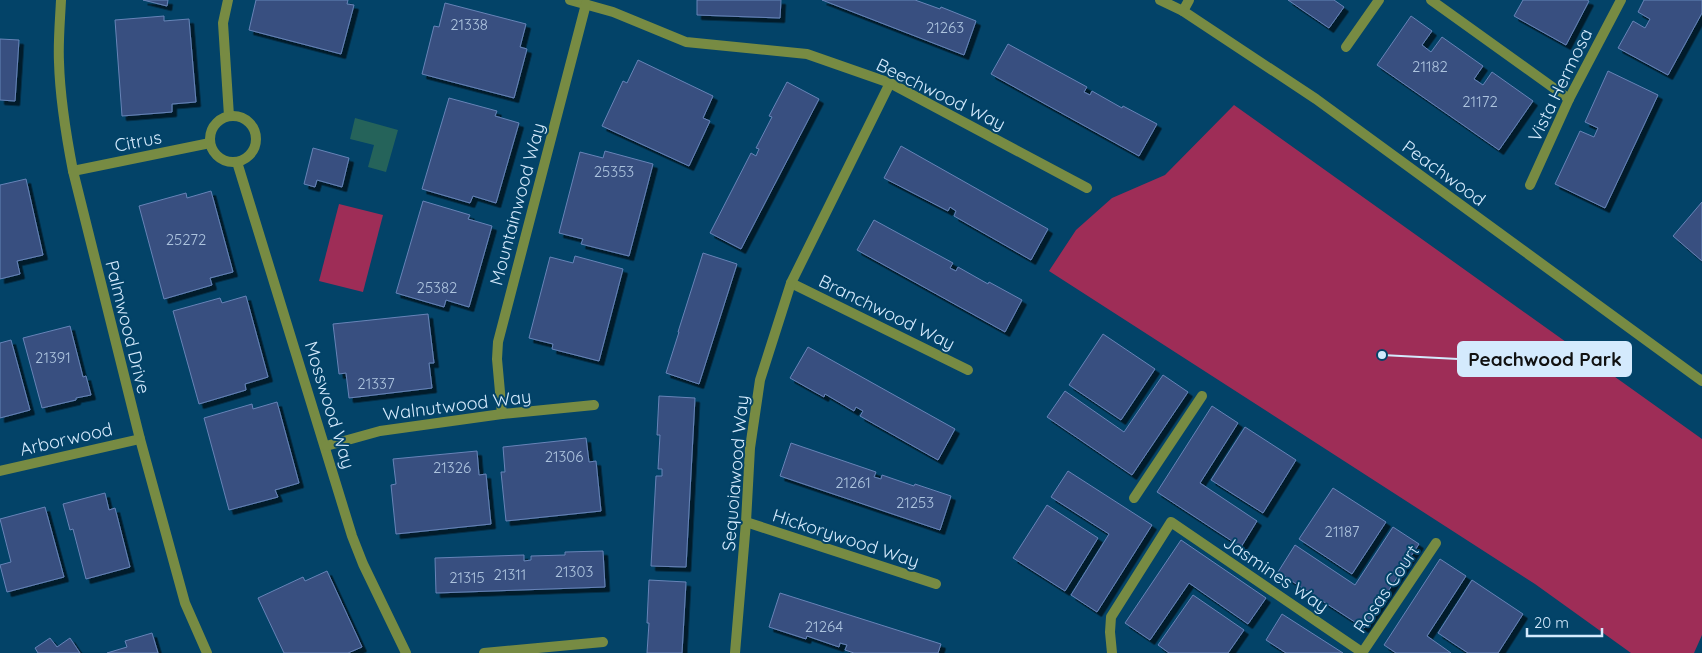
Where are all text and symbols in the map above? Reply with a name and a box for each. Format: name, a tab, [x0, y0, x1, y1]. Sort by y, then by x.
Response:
house number: 21338	[450, 15, 488, 34]
house number: 21263	[926, 18, 964, 37]
street label: Vista Hermosa	[1523, 25, 1597, 145]
street label: Beechwood Way	[873, 53, 1009, 135]
house number: 21182	[1412, 57, 1448, 76]
house number: 21172	[1462, 92, 1498, 111]
street label: Mountainwood Way	[484, 120, 550, 288]
street label: Citrus	[113, 125, 163, 157]
street label: Peachwood	[1398, 135, 1490, 211]
house number: 25353	[594, 162, 634, 181]
house number: 25272	[166, 230, 206, 249]
street label: Palmwood Drive	[100, 258, 156, 396]
street label: Branchwood Way	[815, 269, 959, 355]
house number: 25382	[417, 278, 457, 297]
street label: Mosswood Way	[300, 338, 360, 472]
callout: Peachwood Park	[1458, 342, 1631, 376]
text: Peachwood Park	[1468, 347, 1622, 371]
house number: 21391	[35, 348, 71, 367]
house number: 21337	[357, 374, 395, 393]
street label: Walnutwood Way	[382, 384, 532, 426]
street label: Sequoiawood Way	[717, 394, 753, 552]
street label: Arborwood	[17, 417, 115, 461]
house number: 21306	[545, 447, 583, 466]
house number: 21326	[433, 458, 471, 477]
house number: 21261	[835, 473, 871, 492]
house number: 21253	[896, 493, 934, 512]
street label: Hickorywood Way	[770, 503, 922, 573]
house number: 21187	[1325, 522, 1360, 541]
street label: Jasmines Way	[1219, 530, 1333, 618]
street label: Rosas Court	[1348, 540, 1424, 638]
house number: 21303	[555, 562, 593, 581]
house number: 21311	[494, 565, 526, 584]
house number: 21315	[449, 568, 485, 587]
scale bar	[1527, 606, 1602, 638]
text: 20 m	[1534, 613, 1569, 632]
house number: 21264	[805, 617, 843, 636]

